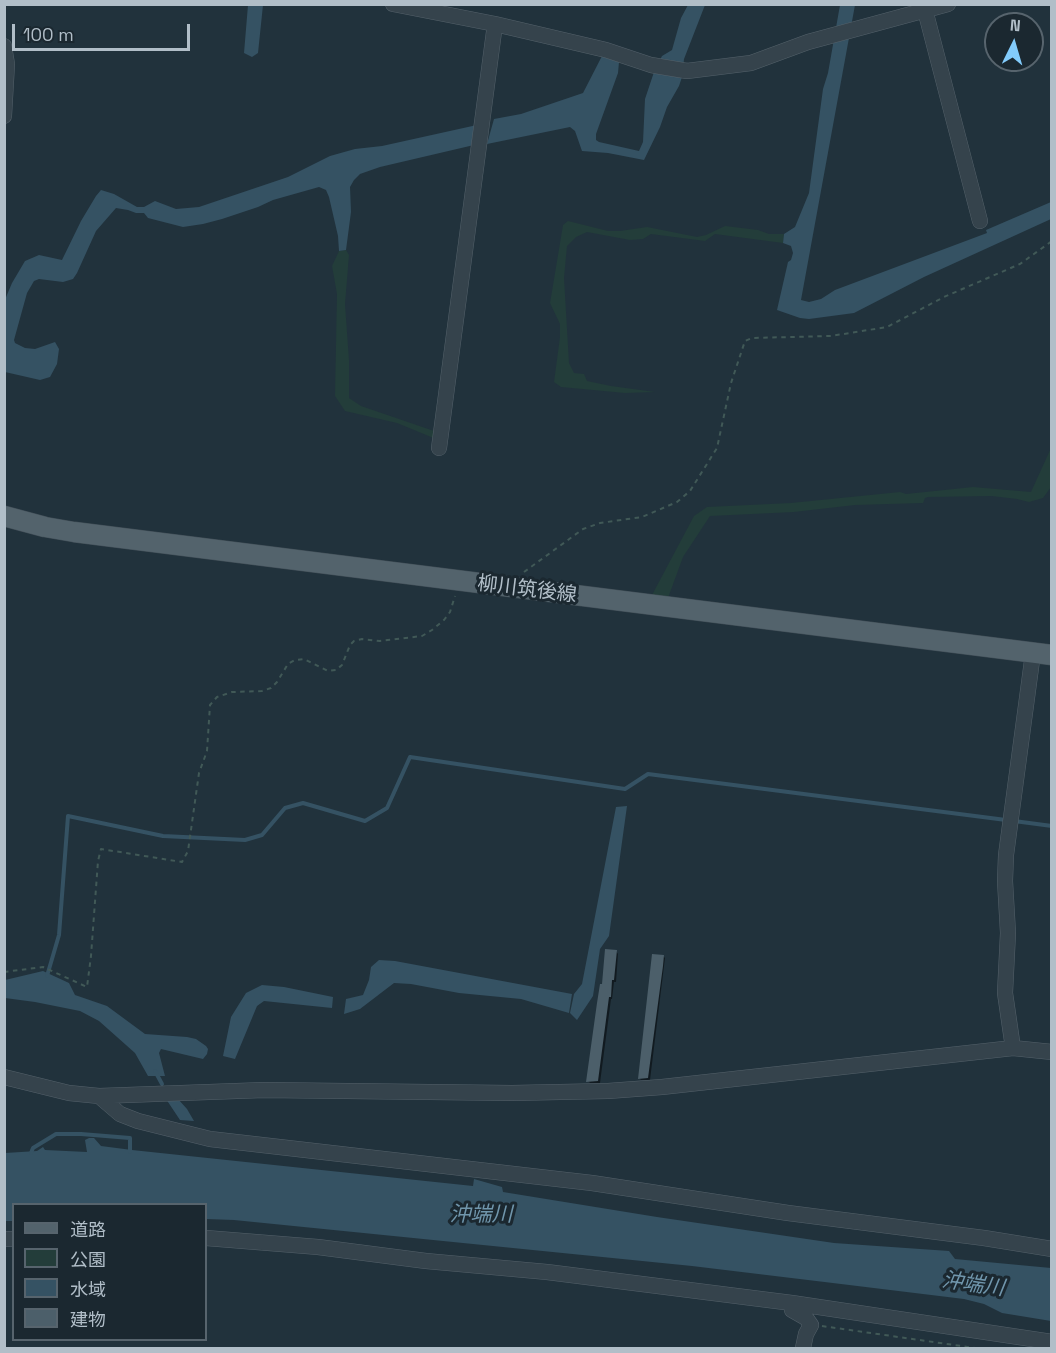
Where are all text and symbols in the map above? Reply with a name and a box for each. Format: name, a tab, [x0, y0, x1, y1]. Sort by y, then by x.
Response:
scale bar	[15, 12, 194, 50]
north arrow	[984, 12, 1044, 72]
text: N	[1009, 15, 1022, 36]
text: 100 m	[23, 23, 74, 46]
street label: 柳川筑後線	[476, 572, 578, 608]
water label: 沖端川	[450, 1202, 512, 1228]
legend	[12, 1203, 207, 1341]
text: 道路	[70, 1218, 106, 1241]
text: 公園	[70, 1248, 106, 1271]
water label: 沖端川	[940, 1268, 1006, 1302]
text: 水域	[70, 1278, 106, 1301]
text: 建物	[70, 1308, 106, 1331]

